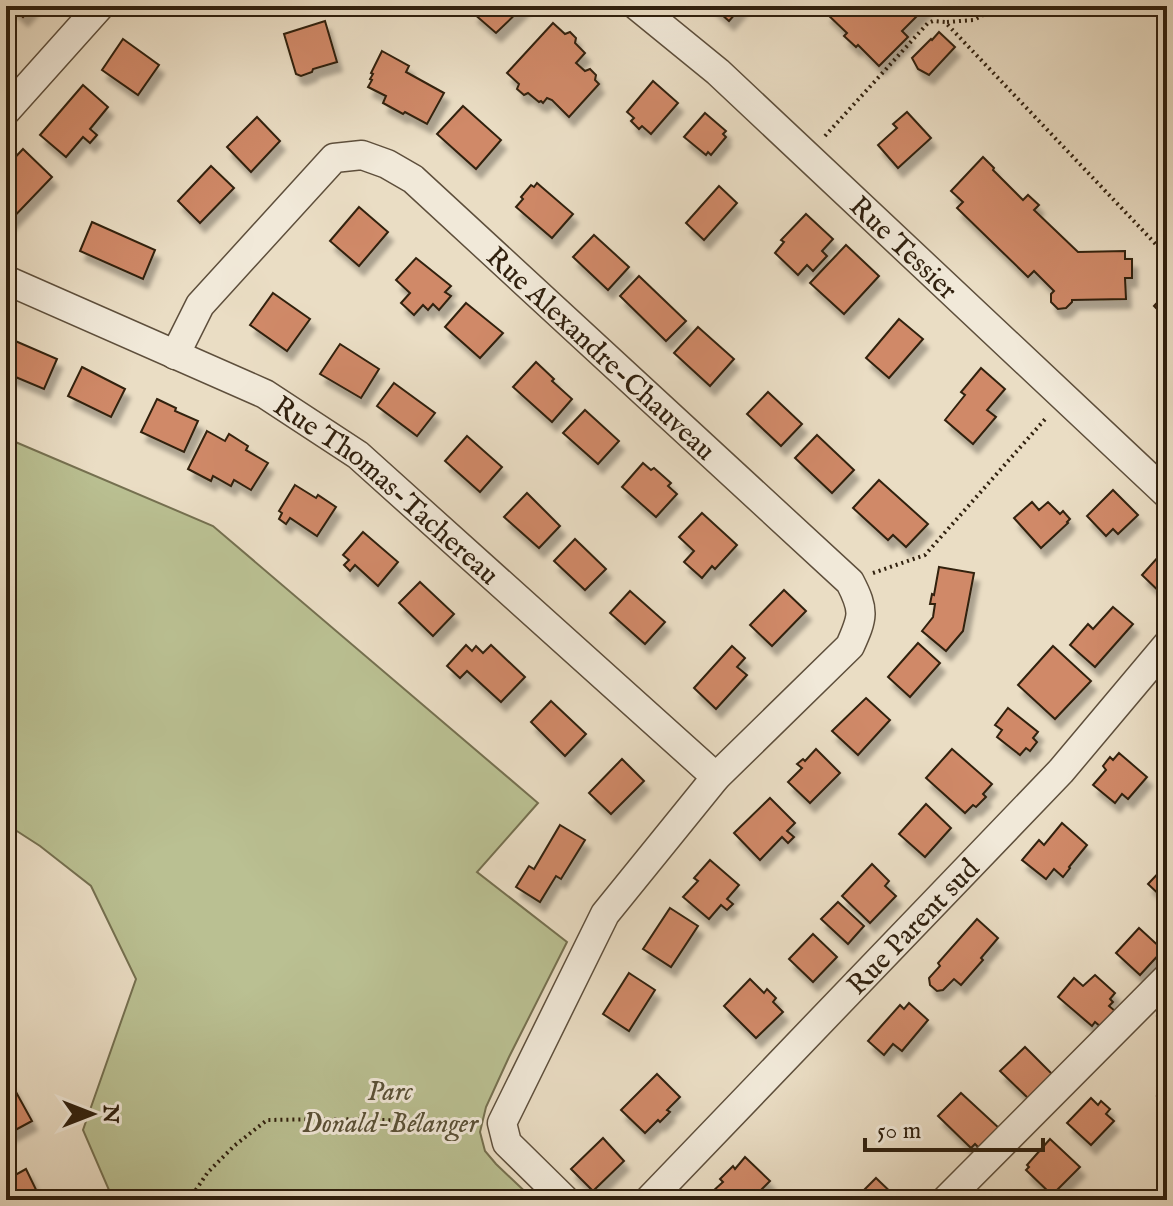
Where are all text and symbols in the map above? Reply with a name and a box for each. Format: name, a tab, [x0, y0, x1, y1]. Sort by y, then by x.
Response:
street label: Rue Tessier	[841, 190, 964, 308]
street label: Rue Alexandre-Chauveau	[478, 240, 722, 469]
street label: Rue Thomas-Tachereau	[266, 389, 505, 593]
street label: Rue Parent sud	[840, 852, 988, 1003]
north arrow	[52, 1074, 132, 1154]
park label: Parc Donald-Bélanger	[302, 1075, 479, 1142]
scale bar	[865, 1102, 1043, 1152]
text: N	[96, 1103, 124, 1124]
text: 50 m	[877, 1116, 921, 1147]

